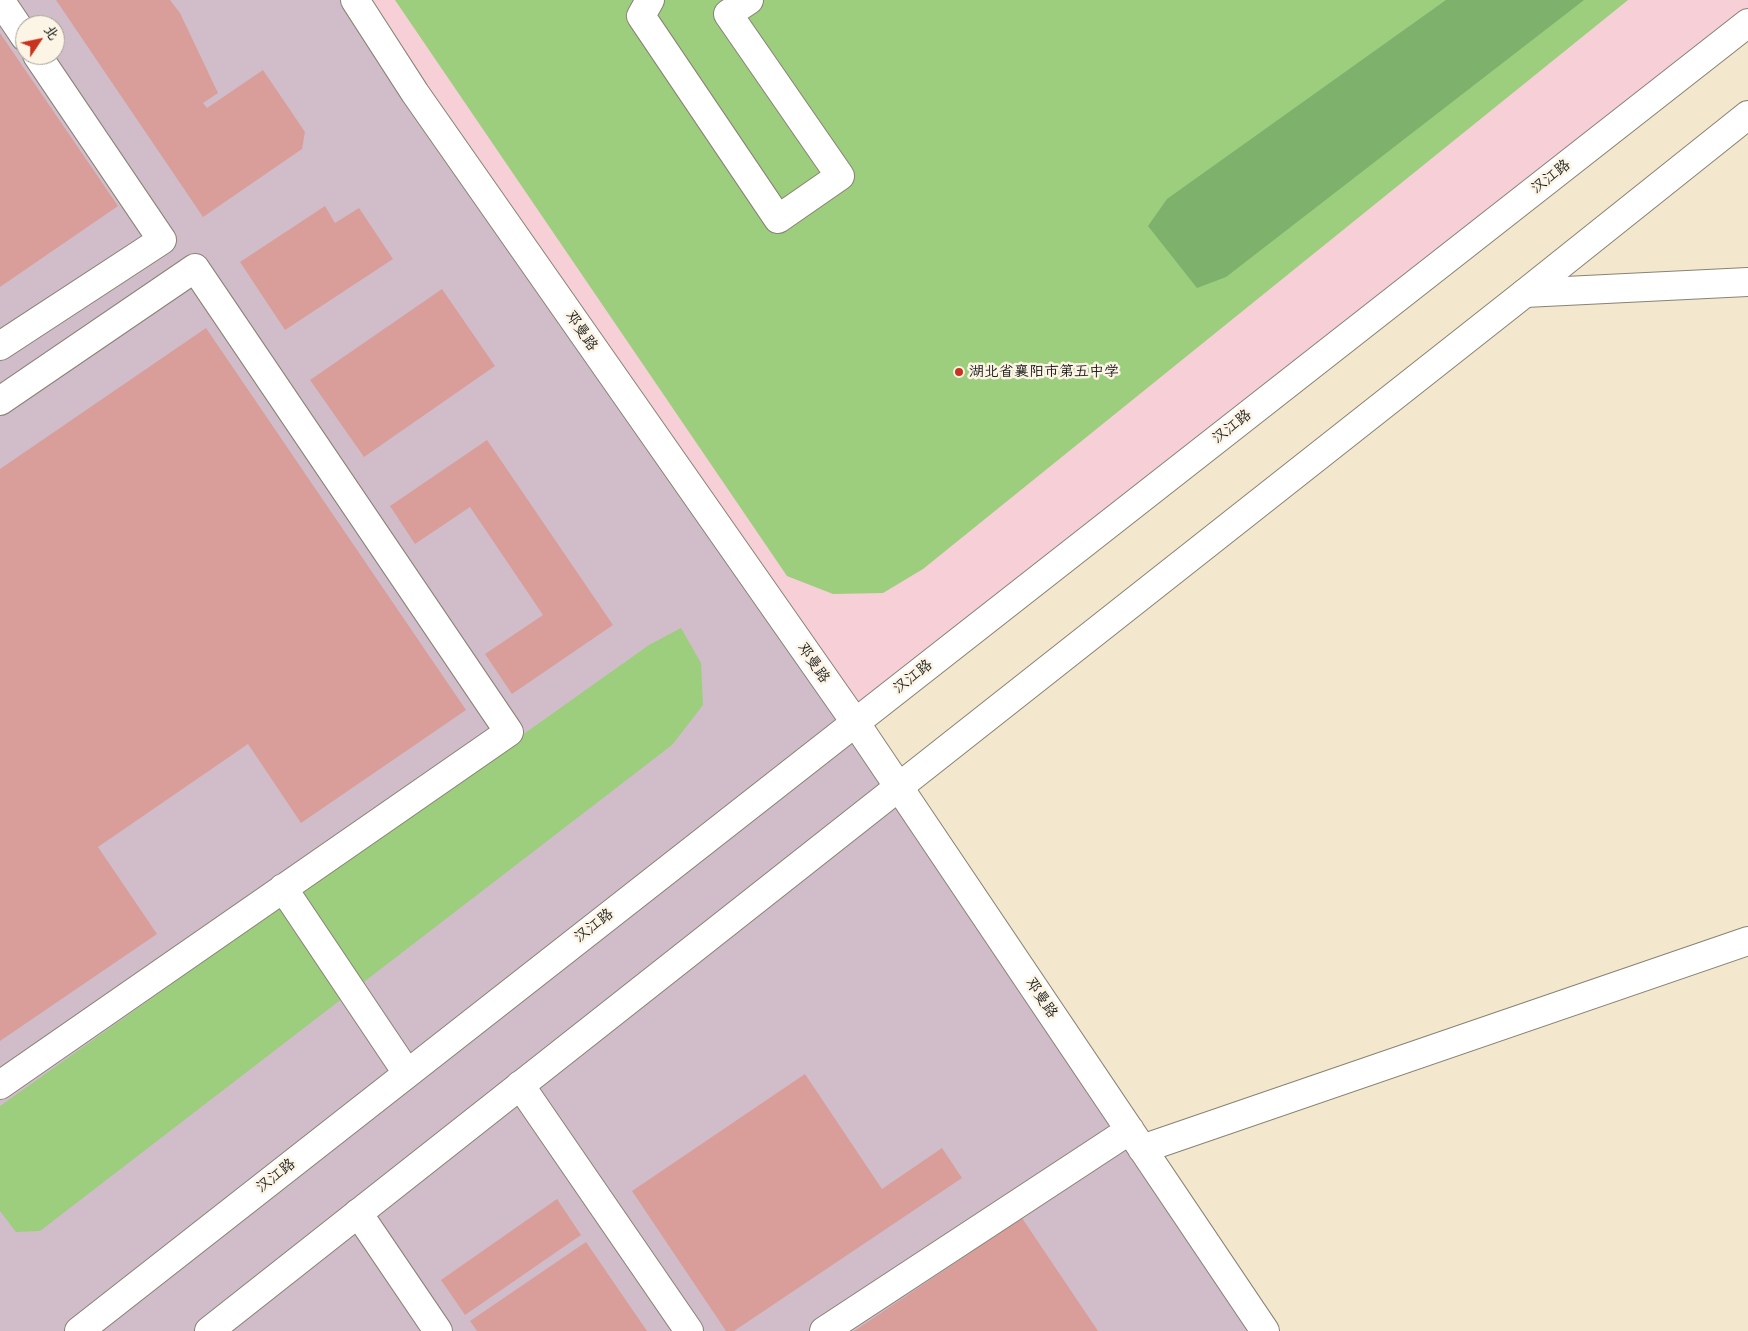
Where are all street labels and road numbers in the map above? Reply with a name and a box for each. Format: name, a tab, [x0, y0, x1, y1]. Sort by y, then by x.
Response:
street label: 汉江路	[1528, 156, 1574, 198]
street label: 邓曼路	[561, 307, 601, 355]
street label: 汉江路	[1209, 406, 1255, 448]
street label: 邓曼路	[793, 639, 833, 687]
street label: 汉江路	[890, 656, 936, 698]
street label: 汉江路	[571, 905, 617, 947]
street label: 邓曼路	[1021, 974, 1061, 1022]
street label: 汉江路	[253, 1155, 299, 1197]

